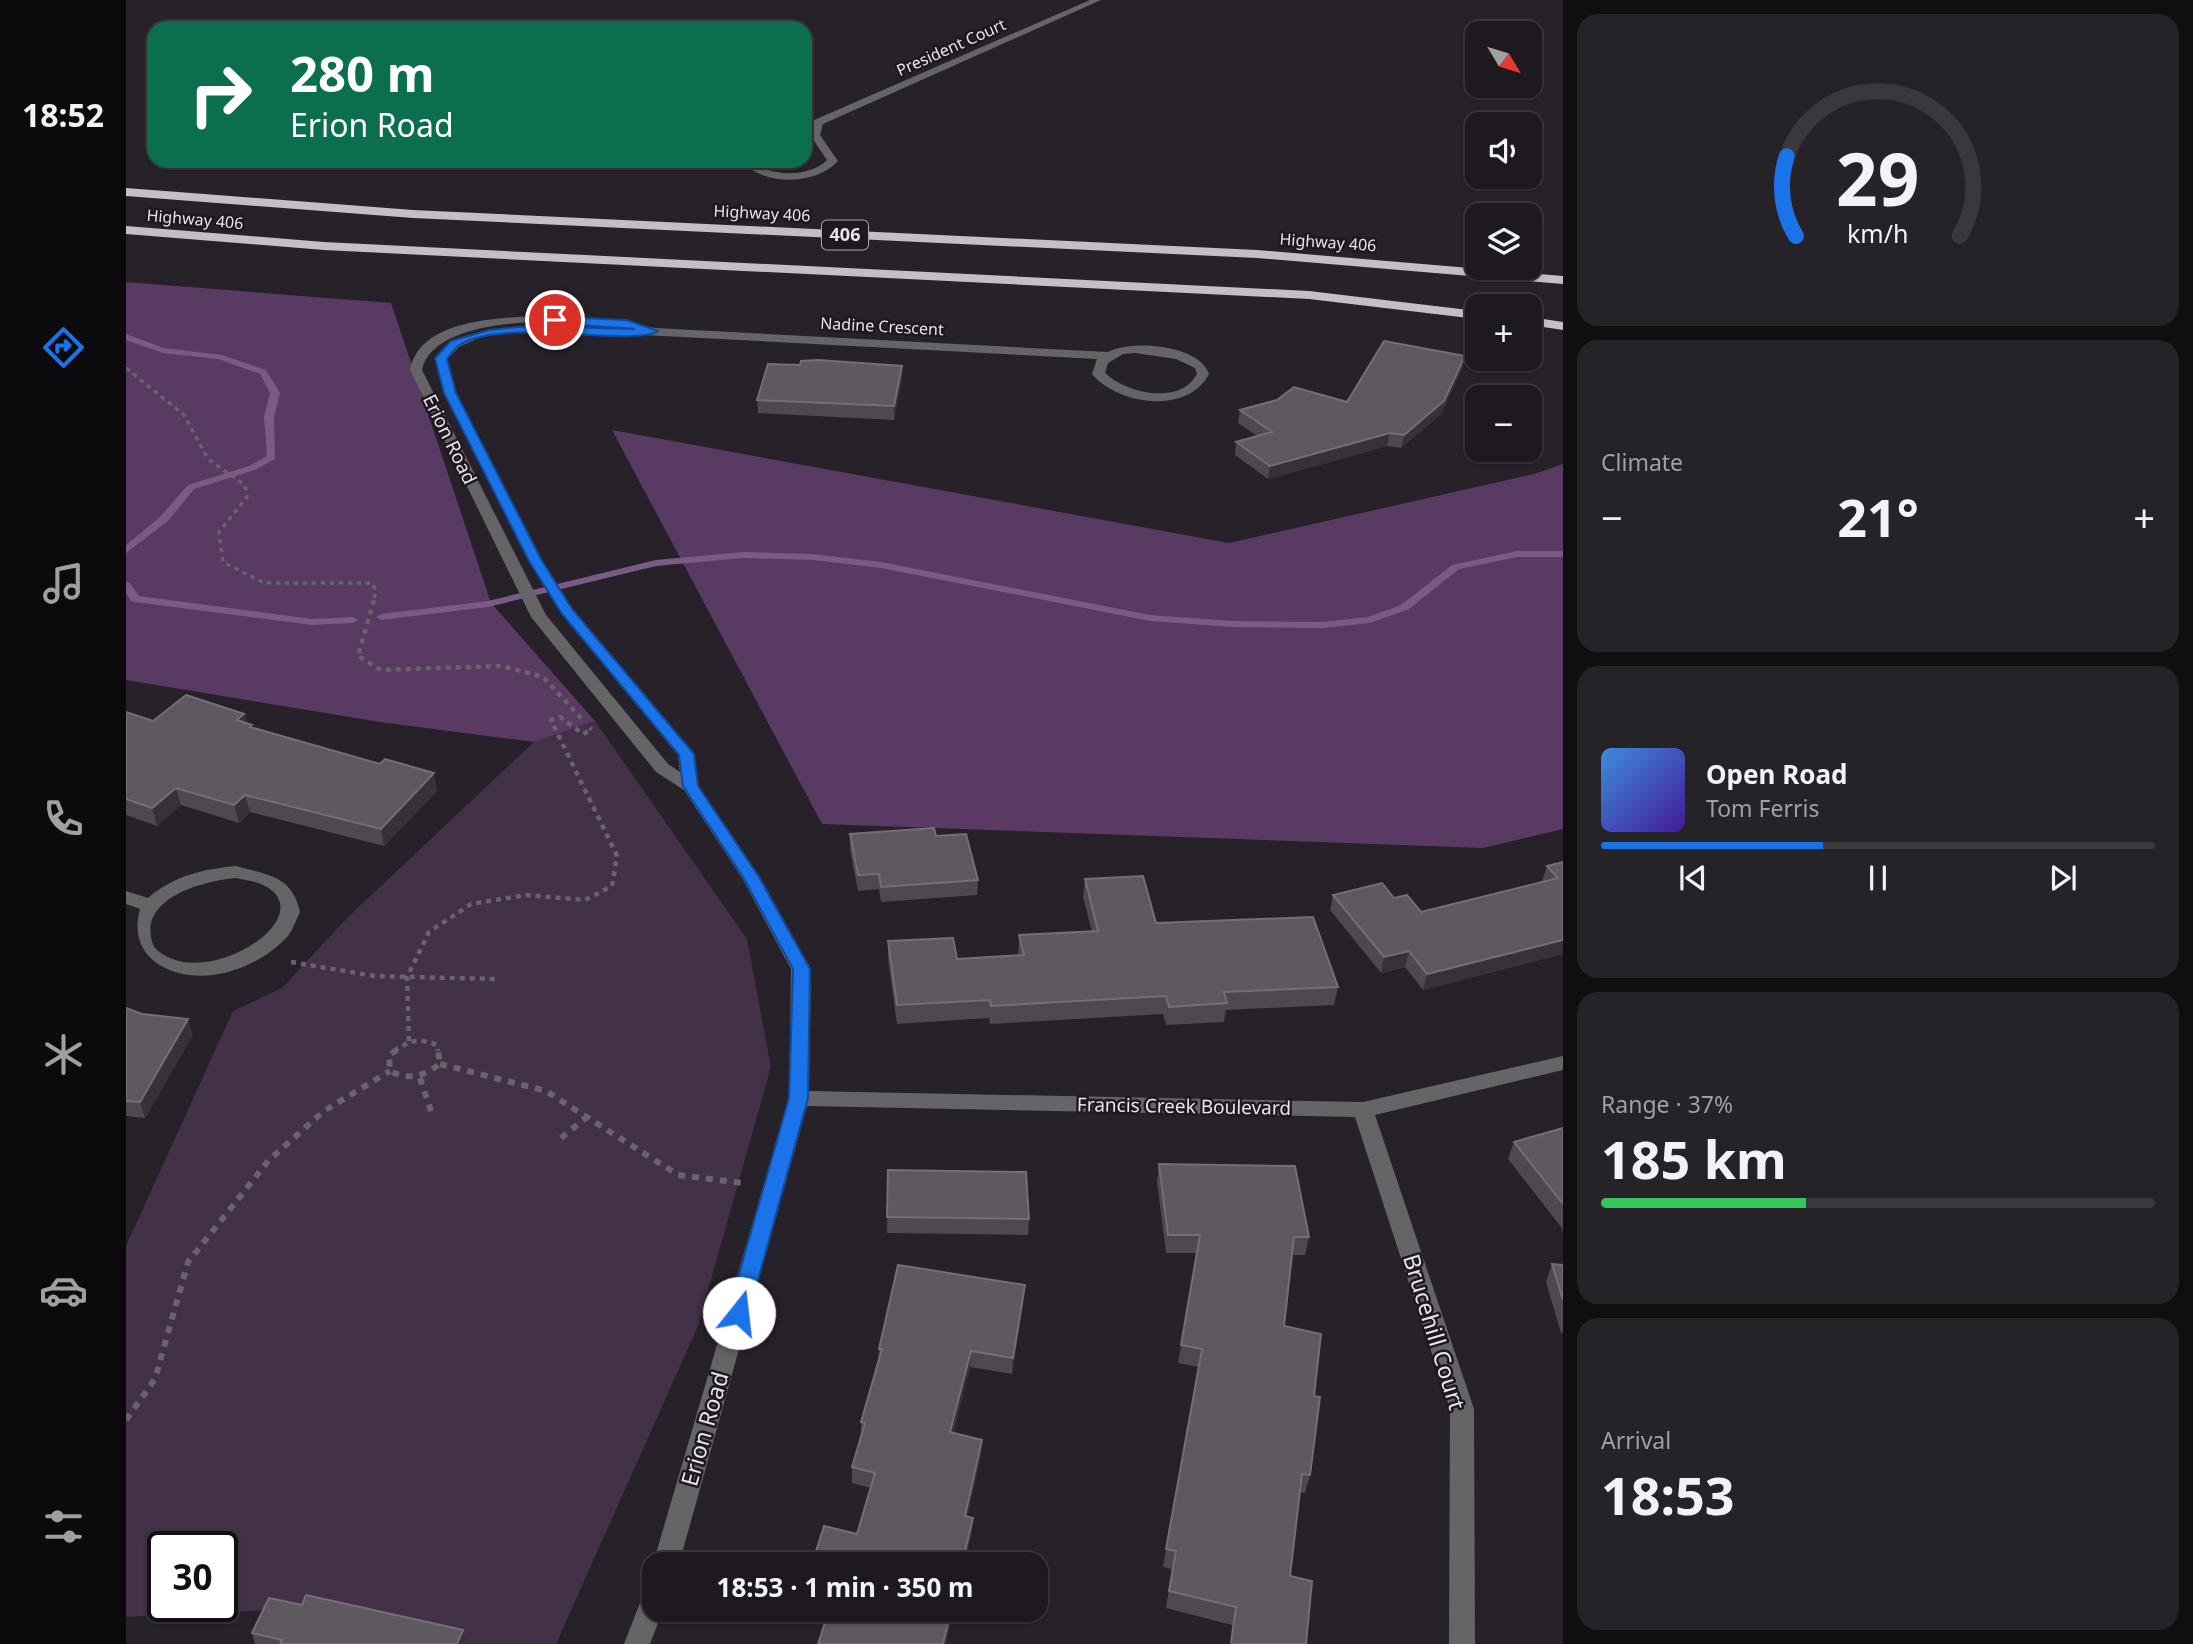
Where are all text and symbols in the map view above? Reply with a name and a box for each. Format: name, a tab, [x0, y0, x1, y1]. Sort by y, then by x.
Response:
street label: President Court	[893, 13, 1009, 81]
north arrow	[1465, 21, 1542, 98]
map controls	[1465, 21, 1542, 462]
text: 280 m	[290, 40, 435, 106]
icon: right	[175, 49, 266, 140]
text: 18:52	[22, 93, 104, 136]
text: Erion Road	[290, 103, 454, 146]
button: sound	[1465, 112, 1542, 189]
text: 29	[1836, 128, 1920, 227]
street label: Highway 406	[713, 199, 811, 227]
button: layers	[1465, 203, 1542, 280]
street label: Highway 406	[146, 204, 244, 234]
text: km/h	[1847, 216, 1909, 250]
road number: 406	[822, 220, 868, 249]
street label: Highway 406	[1279, 228, 1377, 256]
pin	[525, 290, 585, 350]
button: +	[1465, 294, 1542, 371]
icon: arrive	[536, 301, 574, 339]
street label: Nadine Crescent	[820, 312, 945, 340]
icon: directions	[39, 323, 88, 372]
button: −	[1465, 385, 1542, 462]
street label: Erion Road	[417, 390, 483, 488]
text: Climate	[1601, 446, 1683, 478]
text: 21°	[1837, 481, 1919, 552]
text: −	[1601, 491, 1623, 543]
text: +	[2133, 491, 2155, 543]
icon: music	[39, 559, 88, 608]
text: Open Road	[1706, 756, 1848, 792]
text: Tom Ferris	[1706, 792, 1819, 824]
icon: phone	[39, 794, 88, 843]
icon: previous	[1674, 859, 1712, 897]
icon: pause	[1859, 859, 1897, 897]
icon: next	[2044, 859, 2082, 897]
icon: climate	[39, 1030, 88, 1079]
text: Range · 37%	[1601, 1088, 1733, 1120]
street label: Francis Creek Boulevard	[1077, 1091, 1291, 1121]
text: 185 km	[1601, 1123, 1787, 1194]
street label: Brucehill Court	[1396, 1250, 1474, 1413]
icon: car	[39, 1266, 88, 1315]
position arrow	[702, 1276, 776, 1350]
street label: Erion Road	[672, 1368, 736, 1490]
text: Arrival	[1601, 1424, 1671, 1456]
text: 18:53	[1601, 1459, 1735, 1530]
icon: filters	[39, 1502, 88, 1551]
speed limit sign: 30	[147, 1531, 238, 1622]
text: 18:53 · 1 min · 350 m	[717, 1569, 973, 1605]

